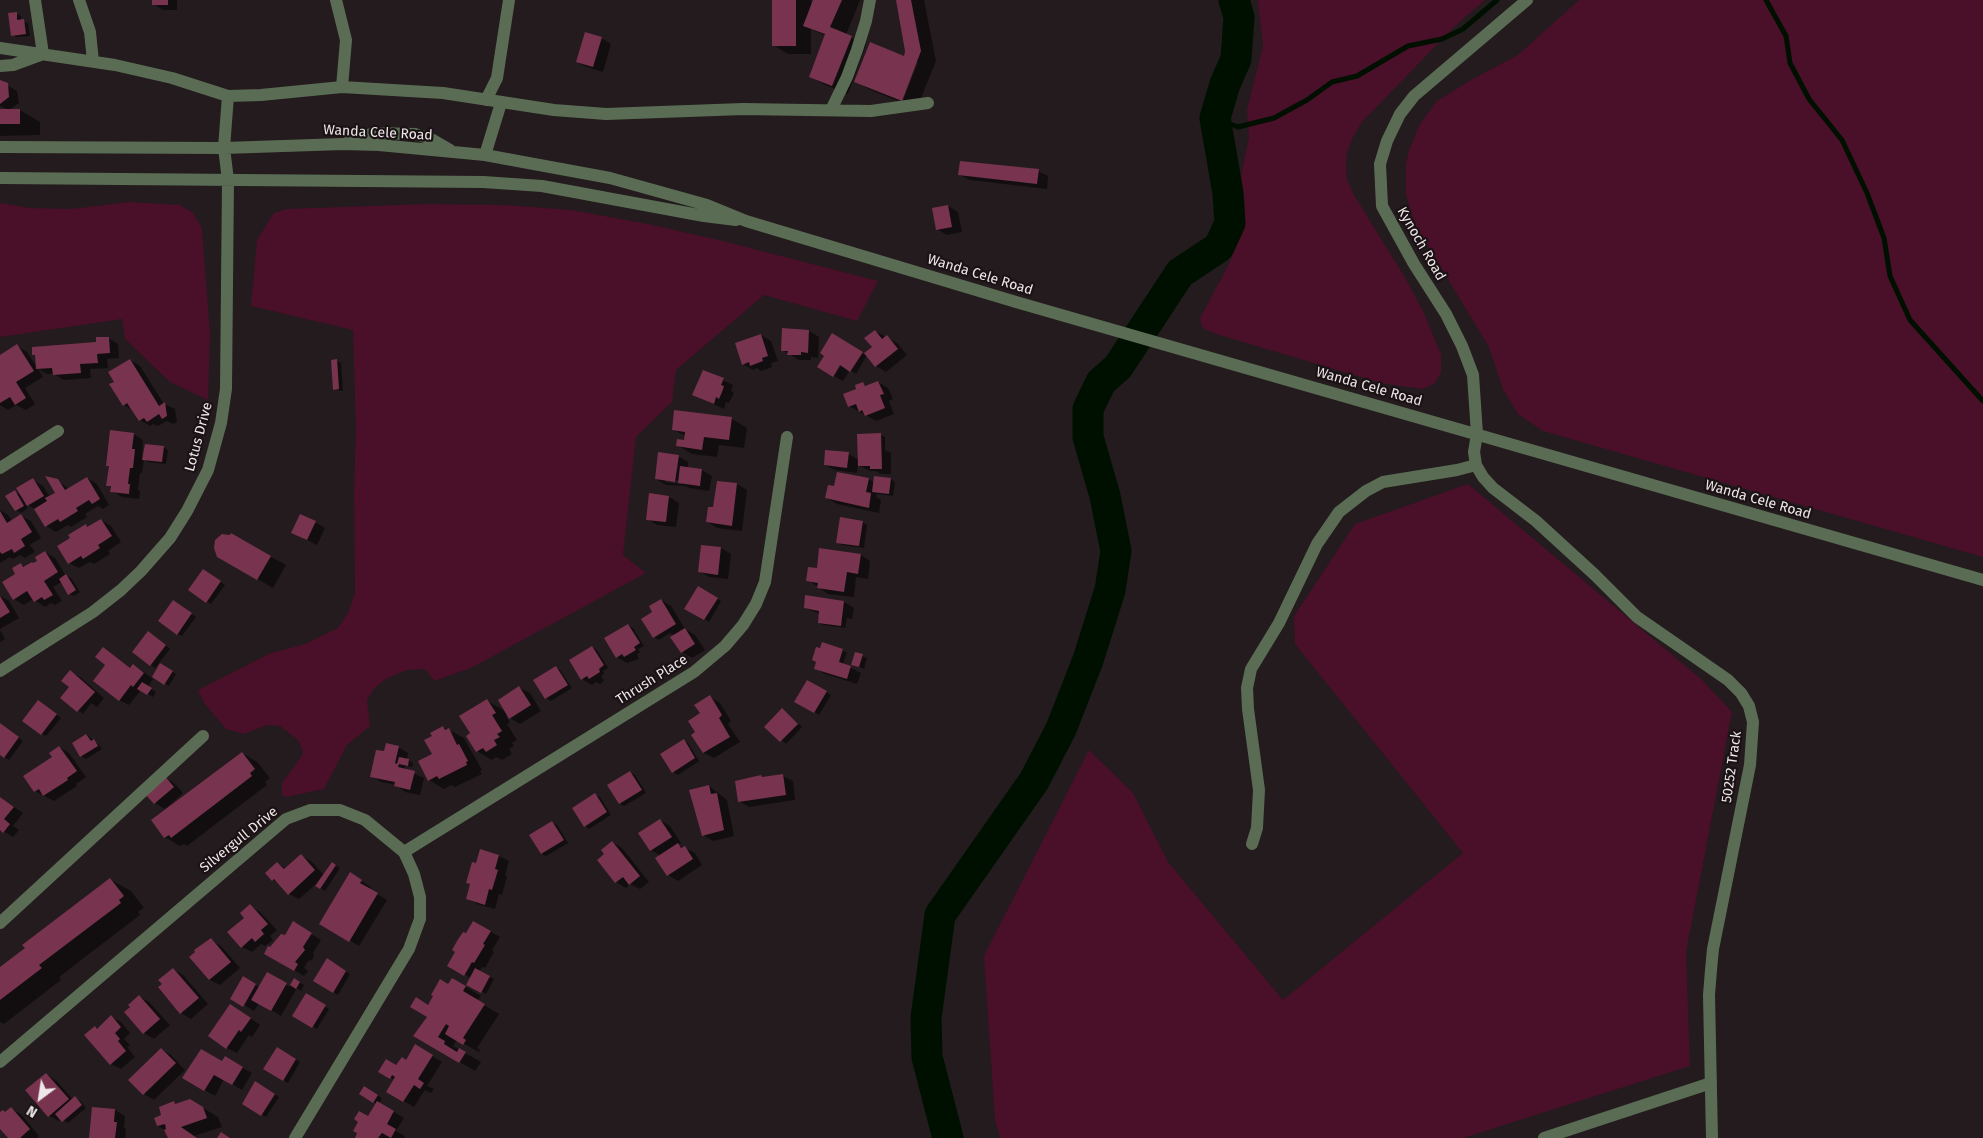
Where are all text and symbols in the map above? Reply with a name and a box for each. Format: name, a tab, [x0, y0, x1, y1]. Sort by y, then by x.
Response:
street label: Wanda Cele Road	[323, 122, 433, 144]
street label: Kynoch Road	[1393, 204, 1449, 284]
street label: Wanda Cele Road	[925, 251, 1035, 299]
street label: Wanda Cele Road	[1314, 364, 1424, 410]
street label: Lotus Drive	[182, 400, 216, 474]
street label: Wanda Cele Road	[1703, 477, 1813, 523]
street label: Thrush Place	[613, 651, 691, 709]
street label: 50252 Track	[1719, 730, 1745, 804]
street label: Silvergull Drive	[197, 804, 281, 876]
north arrow	[15, 1073, 65, 1123]
text: N	[24, 1102, 40, 1121]

